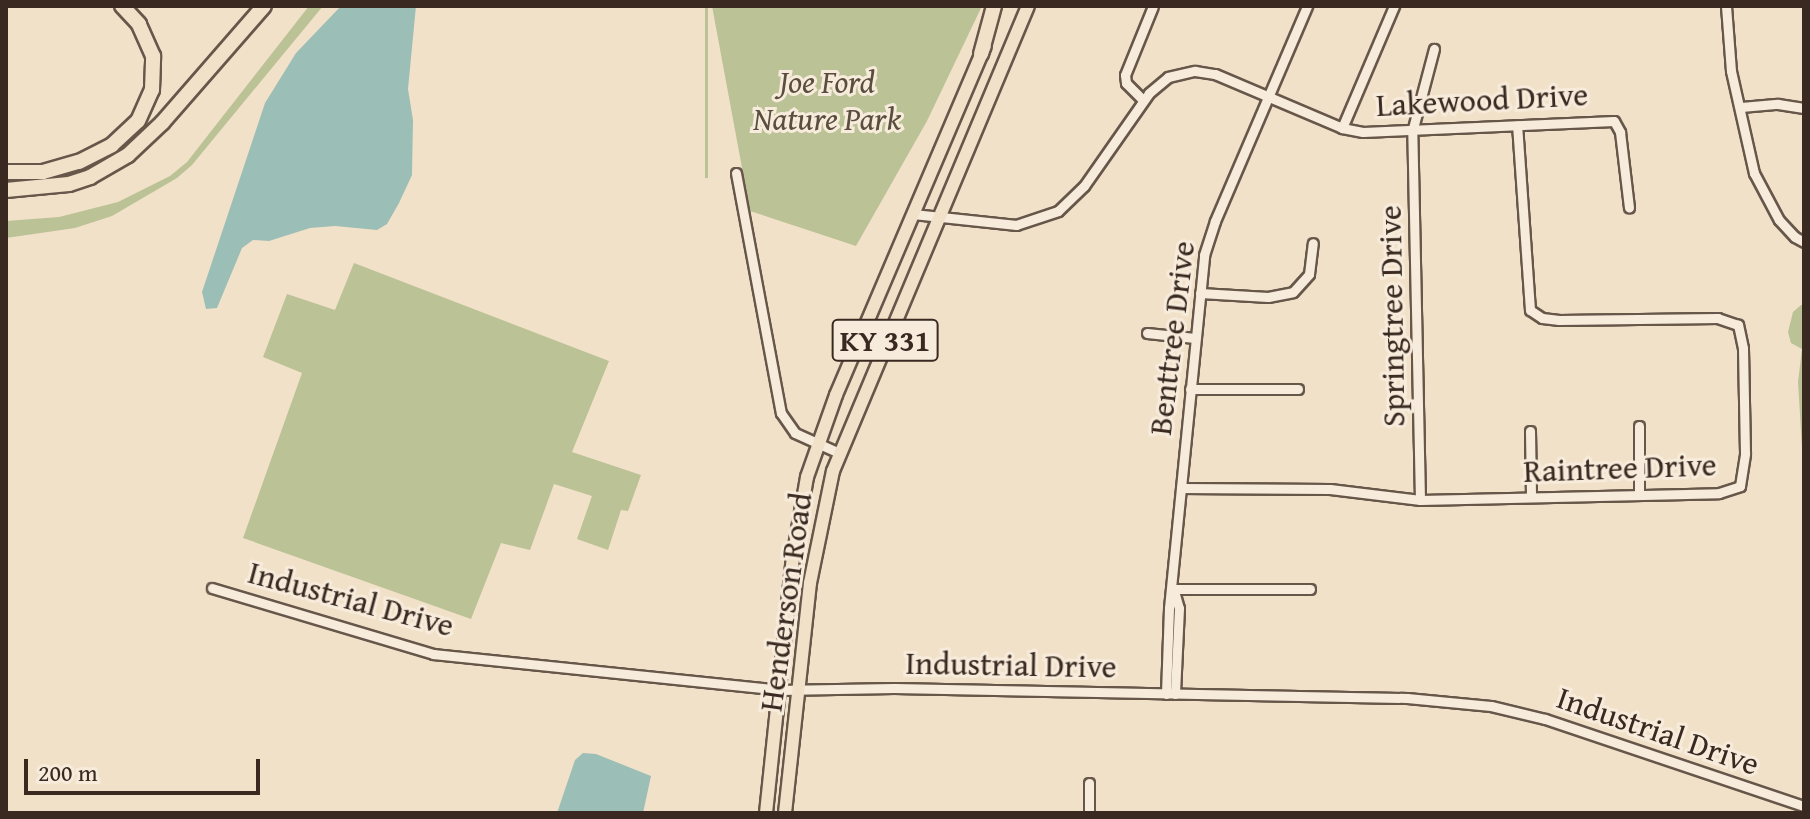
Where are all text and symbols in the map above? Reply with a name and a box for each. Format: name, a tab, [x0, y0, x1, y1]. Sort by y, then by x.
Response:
park label: Joe Ford Nature Park	[753, 64, 901, 139]
street label: Lakewood Drive	[1375, 75, 1589, 125]
street label: Springtree Drive	[1371, 205, 1413, 427]
street label: Benttree Drive	[1141, 239, 1203, 437]
road number: KY 331	[831, 314, 939, 366]
street label: Raintree Drive	[1523, 445, 1717, 491]
street label: Henderson Road	[752, 490, 820, 714]
street label: Industrial Drive	[244, 553, 458, 645]
street label: Industrial Drive	[905, 644, 1117, 686]
street label: Industrial Drive	[1552, 678, 1764, 784]
scale bar	[28, 743, 264, 793]
text: 200 m	[38, 755, 98, 790]

